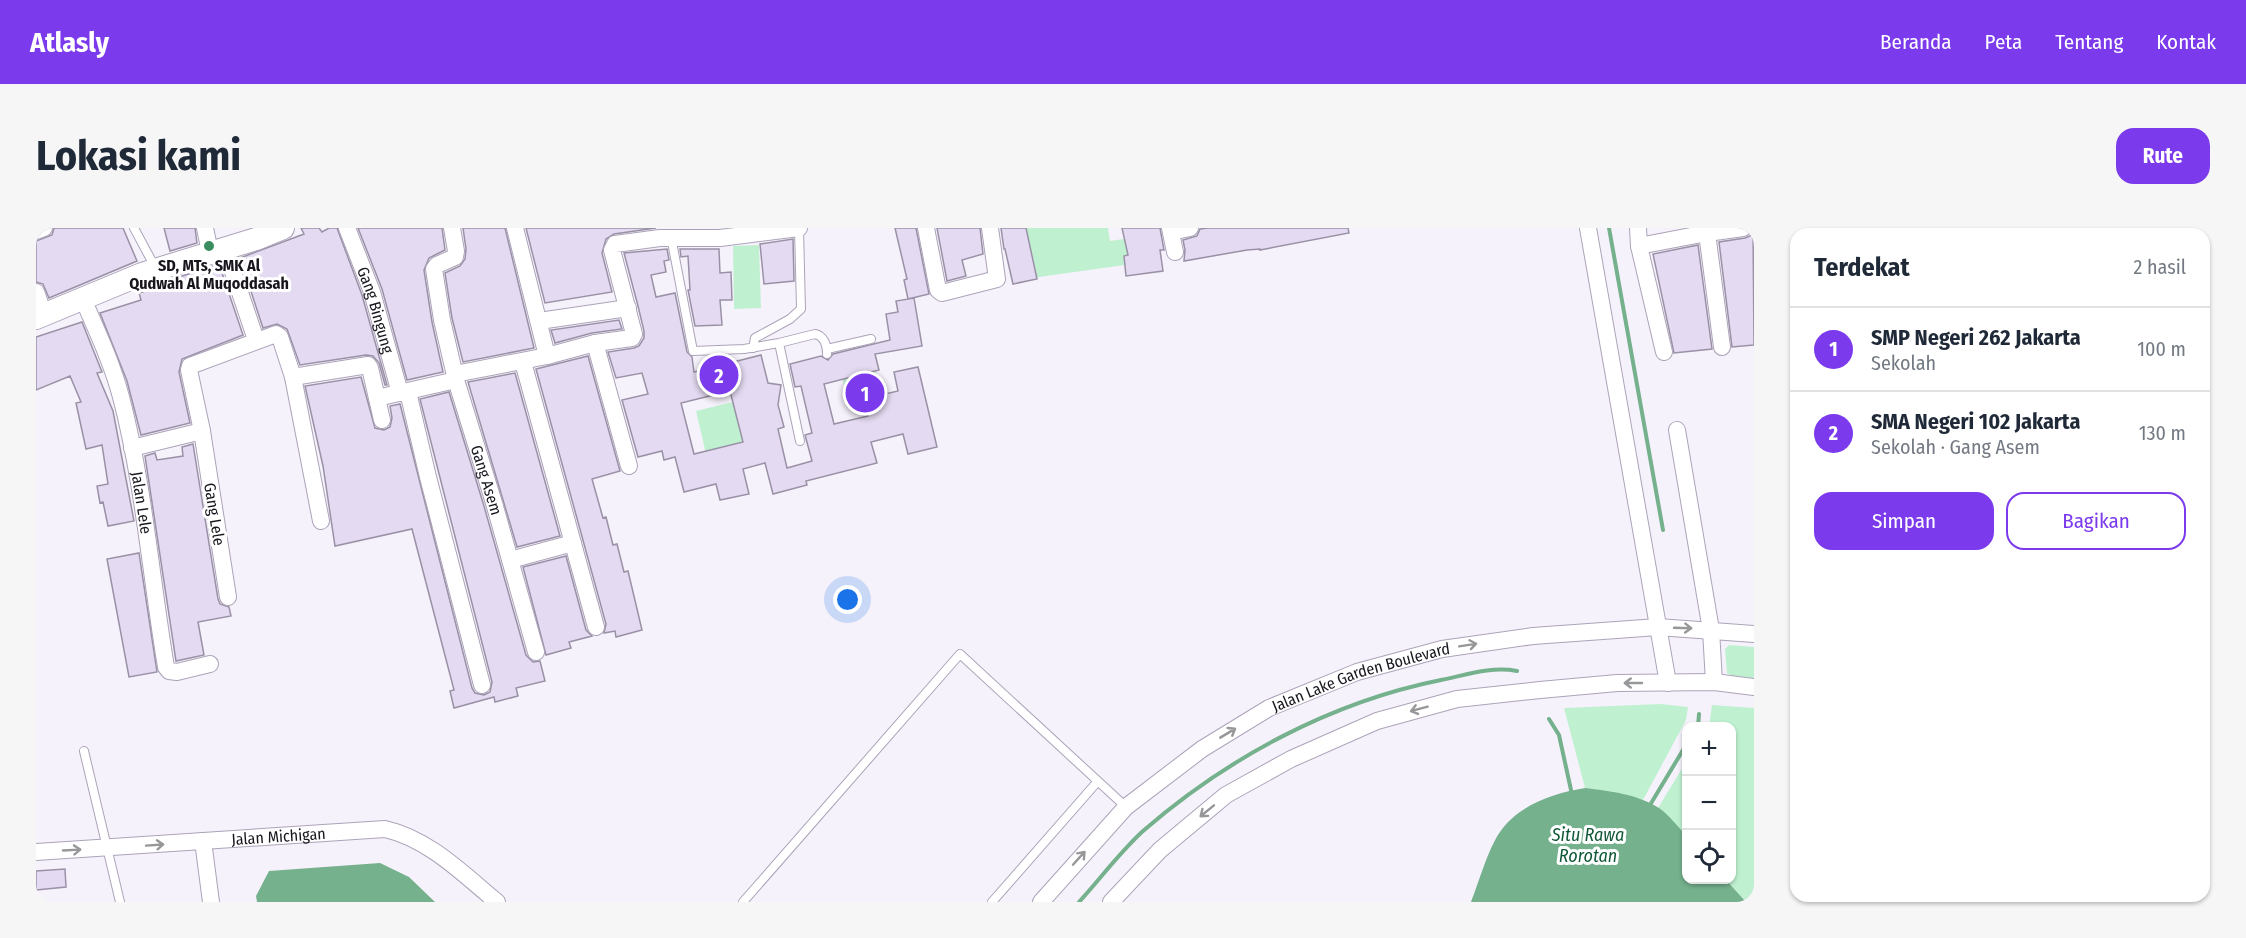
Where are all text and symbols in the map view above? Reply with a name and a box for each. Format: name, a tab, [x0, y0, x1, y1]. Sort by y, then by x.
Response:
text: Atlasly	[30, 26, 109, 59]
text: Beranda	[1880, 29, 1952, 55]
text: Peta	[1985, 29, 2022, 55]
text: Tentang	[2055, 29, 2123, 55]
text: Kontak	[2156, 29, 2216, 55]
button: Rute	[2116, 128, 2210, 184]
text: Lokasi kami	[36, 131, 241, 181]
marker: SD, MTs, SMK Al Qudwah Al Muqoddasah	[202, 239, 216, 253]
text: Terdekat	[1814, 252, 1910, 283]
text: 2 hasil	[2133, 255, 2186, 279]
place label: SD, MTs, SMK Al Qudwah Al Muqoddasah	[129, 256, 289, 293]
street label: Gang Bingung	[353, 264, 398, 356]
text: SMP Negeri 262 Jakarta	[1871, 324, 2081, 351]
text: 1	[1829, 337, 1838, 361]
text: 100 m	[2137, 337, 2186, 361]
text: Sekolah	[1871, 351, 1936, 375]
pin: 2	[700, 352, 738, 398]
pin: 1	[846, 370, 884, 416]
text: SMA Negeri 102 Jakarta	[1871, 408, 2080, 435]
text: 2	[1829, 421, 1838, 445]
text: 130 m	[2139, 421, 2186, 445]
text: Sekolah · Gang Asem	[1871, 435, 2040, 459]
street label: Gang Asem	[467, 443, 506, 517]
street label: Jalan Lele	[127, 470, 156, 535]
street label: Gang Lele	[200, 481, 229, 547]
button: Simpan	[1814, 492, 1994, 550]
button: Bagikan	[2006, 492, 2186, 550]
your location	[833, 585, 862, 614]
one-way arrow	[1673, 622, 1693, 633]
street label: Jalan Lake Garden Boulevard	[1269, 639, 1451, 716]
one-way arrow	[1458, 640, 1478, 651]
one-way arrow	[1623, 677, 1643, 689]
one-way arrow	[1410, 704, 1429, 715]
map controls	[1682, 722, 1736, 884]
button: +	[1682, 722, 1736, 776]
one-way arrow	[1219, 727, 1236, 739]
button: −	[1682, 776, 1736, 830]
one-way arrow	[1200, 804, 1215, 818]
street label: Jalan Michigan	[231, 824, 326, 849]
water label: Situ Rawa Rorotan	[1551, 824, 1624, 867]
button: locate	[1682, 830, 1736, 884]
one-way arrow	[145, 839, 165, 850]
one-way arrow	[61, 845, 81, 856]
one-way arrow	[1072, 851, 1086, 866]

